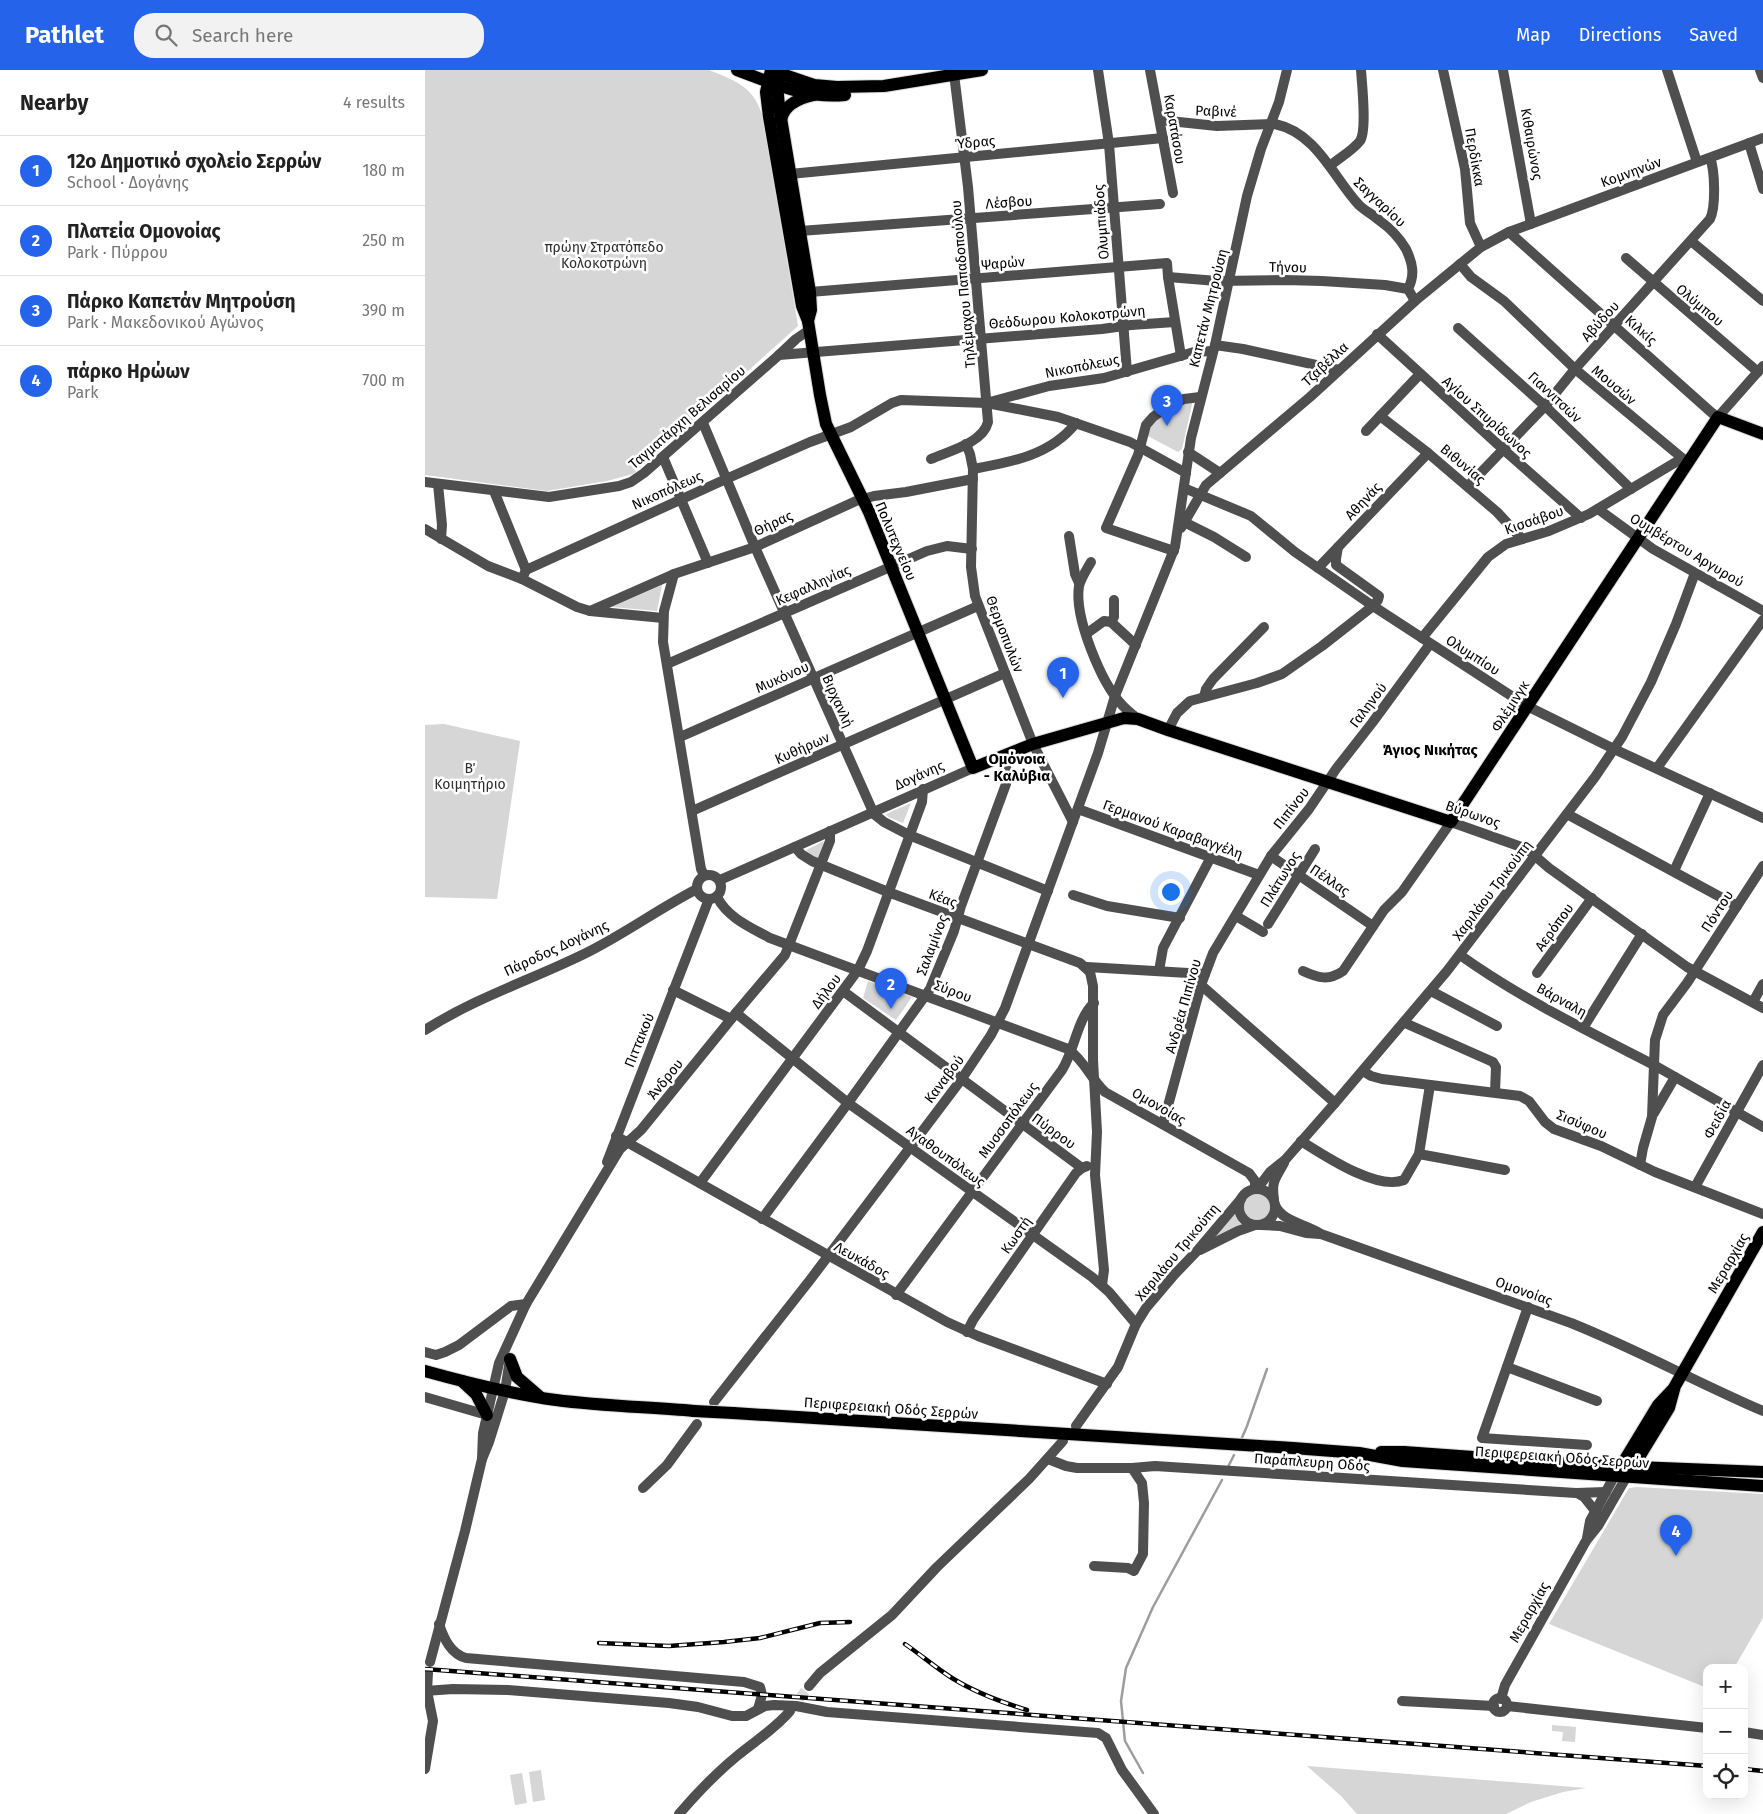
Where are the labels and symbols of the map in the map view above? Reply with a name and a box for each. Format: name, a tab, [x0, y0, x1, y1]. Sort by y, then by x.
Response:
street label: Καρατάσου	[1160, 93, 1189, 166]
street label: Ραβινέ	[1195, 102, 1237, 121]
street label: Κιθαιρώνος	[1517, 107, 1546, 182]
street label: Περδίκκα	[1461, 127, 1488, 188]
street label: Ύδρας	[954, 132, 996, 153]
street label: Κομνηνών	[1598, 154, 1664, 191]
street label: Σαγγαρίου	[1350, 174, 1409, 231]
street label: Ολυμπιάδος	[1090, 183, 1113, 260]
street label: Λέσβου	[985, 192, 1033, 213]
street label: Τηλέμαχου Παπαδοπούλου	[948, 199, 979, 369]
park label: πρώην Στρατόπεδο Κολοκοτρώνη	[544, 239, 664, 272]
street label: Καπετάν Μητρούση	[1186, 247, 1231, 369]
street label: Ψαρών	[981, 253, 1026, 274]
street label: Τήνου	[1269, 259, 1307, 276]
street label: Ολύμπου	[1672, 281, 1727, 330]
street label: Αβύδου	[1578, 298, 1623, 345]
street label: Θεόδωρου Κολοκοτρώνη	[988, 302, 1146, 333]
street label: Κιλκίς	[1621, 312, 1660, 349]
street label: Τζαβέλλα	[1299, 339, 1352, 390]
street label: Νικοπόλεως	[1043, 351, 1121, 382]
street label: Ταγματάρχη Βελισαρίου	[626, 362, 749, 473]
street label: Μουσών	[1588, 362, 1640, 409]
street label: Γιαννιτσών	[1524, 368, 1585, 427]
street label: Αγίου Σπυρίδωνος	[1439, 373, 1535, 462]
pin: 3	[1151, 385, 1183, 426]
street label: Βιθυνίας	[1437, 441, 1489, 488]
street label: Νικοπόλεως	[629, 467, 706, 514]
street label: Αθηνάς	[1342, 479, 1385, 524]
street label: Πολυτεχνείου	[871, 499, 920, 583]
street label: Κισσάβου	[1502, 502, 1566, 539]
street label: Θήρας	[751, 507, 796, 540]
street label: Ουμβέρτου Αργυρού	[1627, 510, 1747, 591]
street label: Κεφαλληνίας	[773, 561, 854, 609]
street label: Θερμοπυλών	[982, 593, 1027, 675]
street label: Ολυμπίου	[1443, 632, 1503, 679]
pin: 1	[1047, 657, 1079, 698]
street label: Μυκόνου	[753, 658, 812, 697]
street label: Βιρχανλή	[818, 672, 857, 731]
street label: Φλέμινγκ	[1488, 677, 1534, 735]
street label: Γαληνού	[1346, 679, 1391, 731]
street label: Κυθήρων	[772, 729, 832, 768]
district label: Άγιος Νικήτας	[1382, 741, 1479, 759]
district label: Ομόνοια - Καλύβια	[984, 750, 1050, 785]
street label: Δογάνης	[892, 757, 947, 794]
park label: Β΄ Κοιμητήριο	[434, 760, 506, 793]
street label: Πιπίνου	[1270, 784, 1313, 833]
street label: Γερμανού Καραβαγγέλη	[1100, 796, 1245, 863]
street label: Βύρωνος	[1443, 797, 1503, 832]
street label: Χαριλάου Τρικούπη	[1449, 837, 1536, 944]
street label: Πλάτωνος	[1257, 848, 1304, 910]
street label: Πέλλας	[1307, 861, 1353, 900]
your location	[1158, 879, 1184, 905]
street label: Κέας	[926, 886, 960, 912]
street label: Πόντου	[1698, 887, 1737, 935]
street label: Αερόπου	[1531, 900, 1577, 955]
street label: Σαλαμίνος	[913, 912, 952, 978]
street label: Πάροδος Δογάνης	[501, 917, 612, 980]
street label: Ανδρέα Πιπίνου	[1162, 957, 1205, 1055]
pin: 2	[875, 968, 907, 1009]
street label: Δήλου	[808, 970, 845, 1012]
street label: Σύρου	[931, 977, 974, 1006]
street label: Βάρναλη	[1534, 980, 1590, 1021]
street label: Πιττακού	[621, 1010, 658, 1070]
street label: Καναβού	[921, 1052, 968, 1107]
street label: Άνδρου	[644, 1056, 687, 1103]
street label: Μυσσοπόλεως	[975, 1079, 1042, 1162]
street label: Ομονοίας	[1129, 1084, 1189, 1129]
street label: Φειδία	[1700, 1097, 1735, 1142]
street label: Σισύφου	[1554, 1106, 1610, 1143]
street label: Πύρρου	[1028, 1110, 1079, 1153]
street label: Αγαθουπόλεως	[903, 1122, 989, 1191]
street label: Χαριλάου Τρικούπη	[1132, 1200, 1223, 1304]
street label: Κωστή	[997, 1213, 1035, 1257]
street label: Μεραρχίας	[1704, 1230, 1753, 1296]
street label: Λευκάδος	[831, 1238, 893, 1283]
street label: Ομονοίας	[1493, 1273, 1555, 1310]
street label: Περιφερειακή Οδός Σερρών	[803, 1394, 979, 1423]
street label: Περιφερειακή Οδός Σερρών	[1474, 1443, 1650, 1472]
street label: Παράπλευρη Οδός	[1253, 1450, 1371, 1475]
pin: 4	[1660, 1515, 1692, 1556]
street label: Μεραρχίας	[1506, 1578, 1553, 1646]

